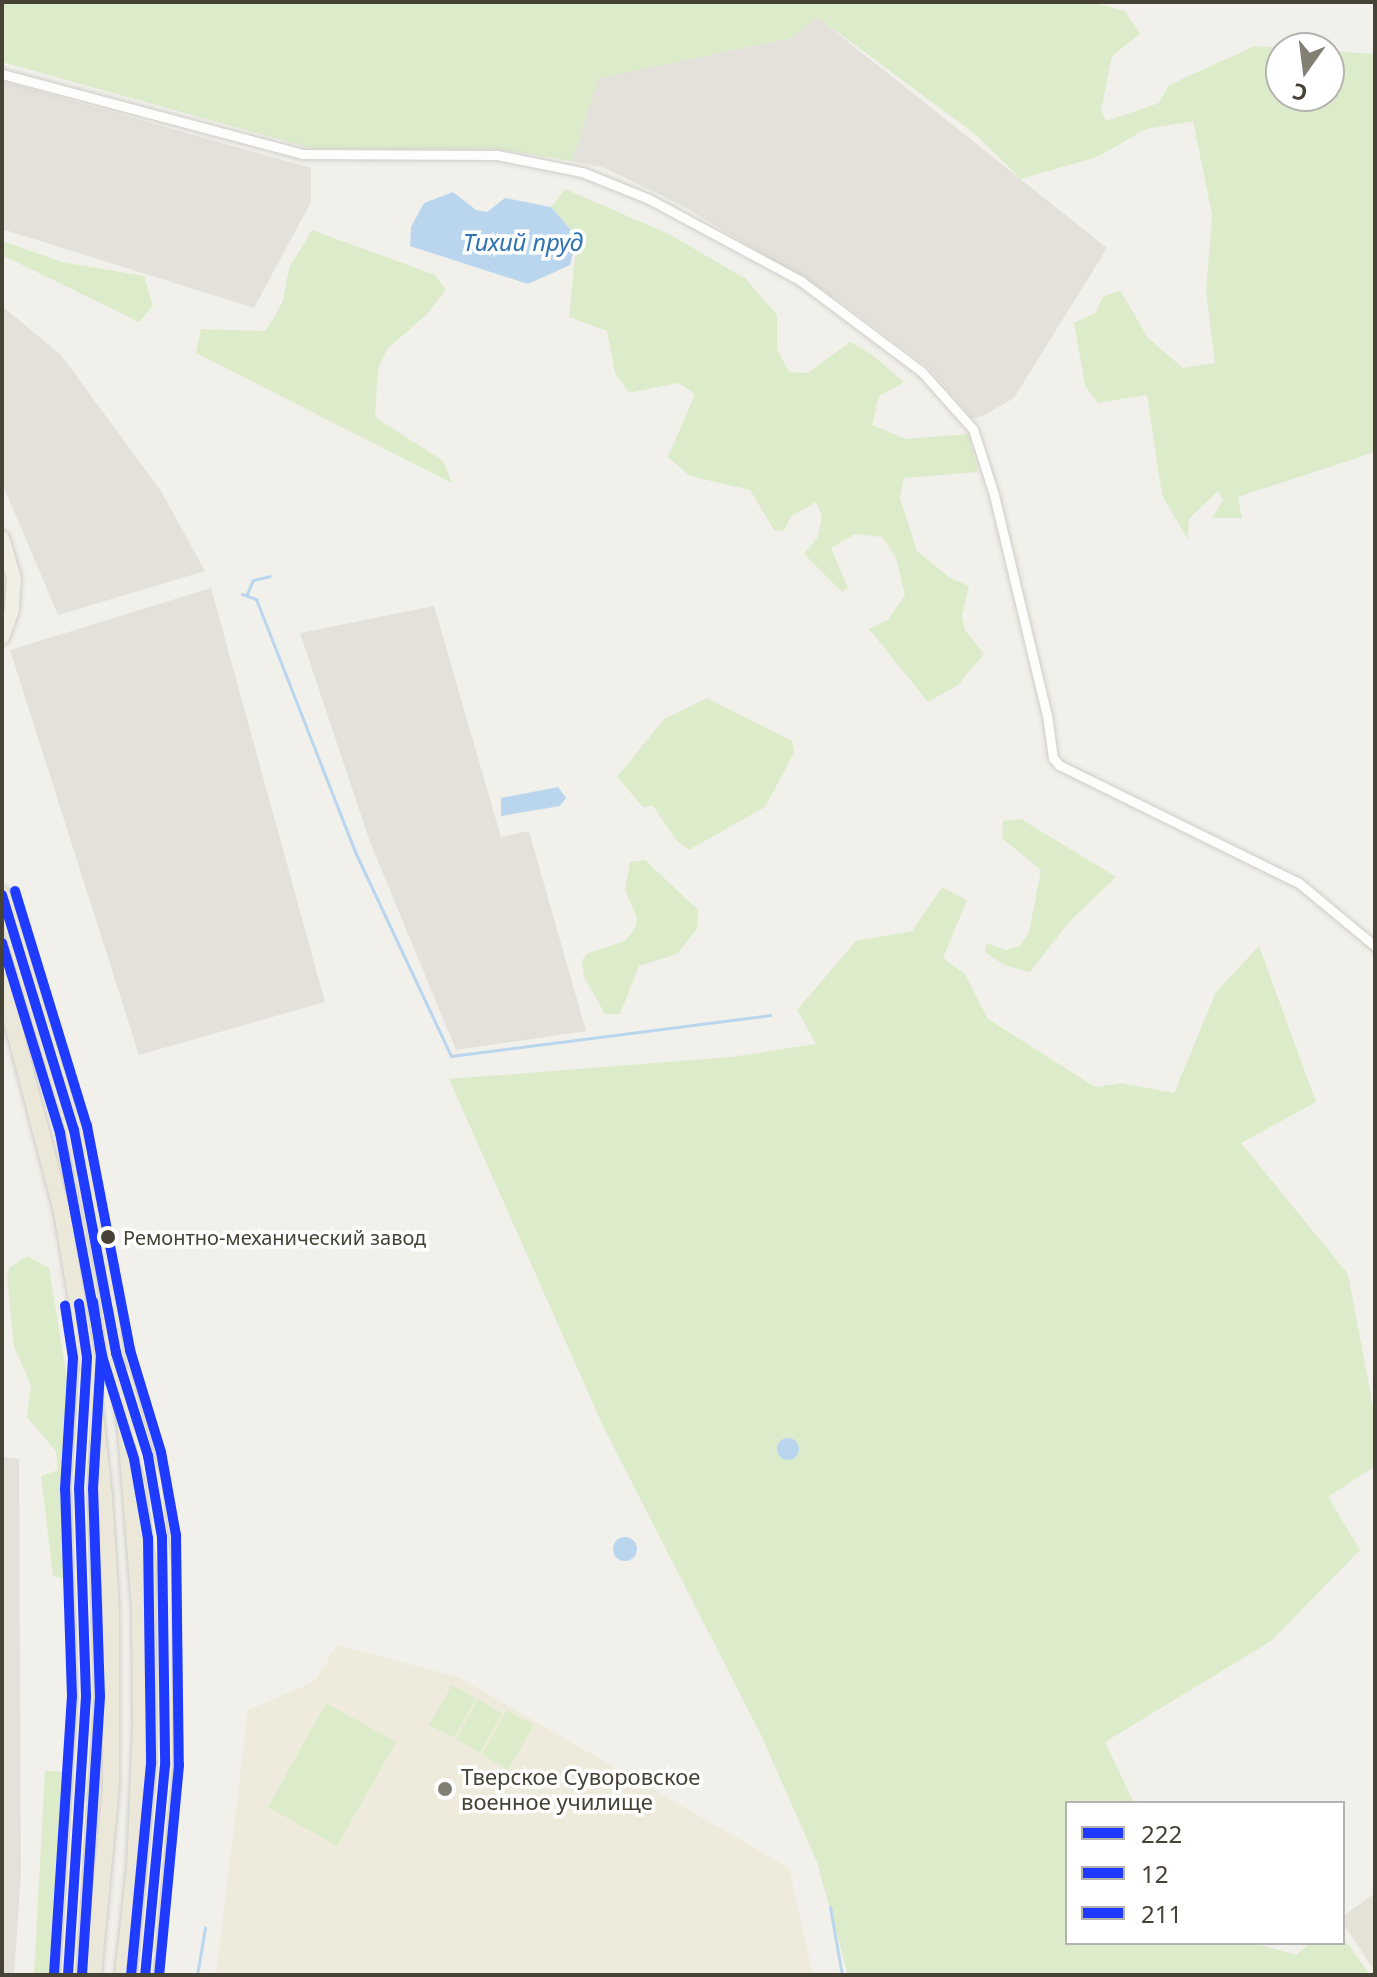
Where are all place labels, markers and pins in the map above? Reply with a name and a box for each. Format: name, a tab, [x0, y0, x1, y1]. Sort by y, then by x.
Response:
place label: Ремонтно-механический завод	[123, 1225, 426, 1249]
marker: Ремонтно-механический завод	[100, 1229, 116, 1245]
place label: Тверское Суворовское военное училище	[461, 1763, 700, 1814]
marker: Тверское Суворовское военное училище	[436, 1780, 454, 1798]

